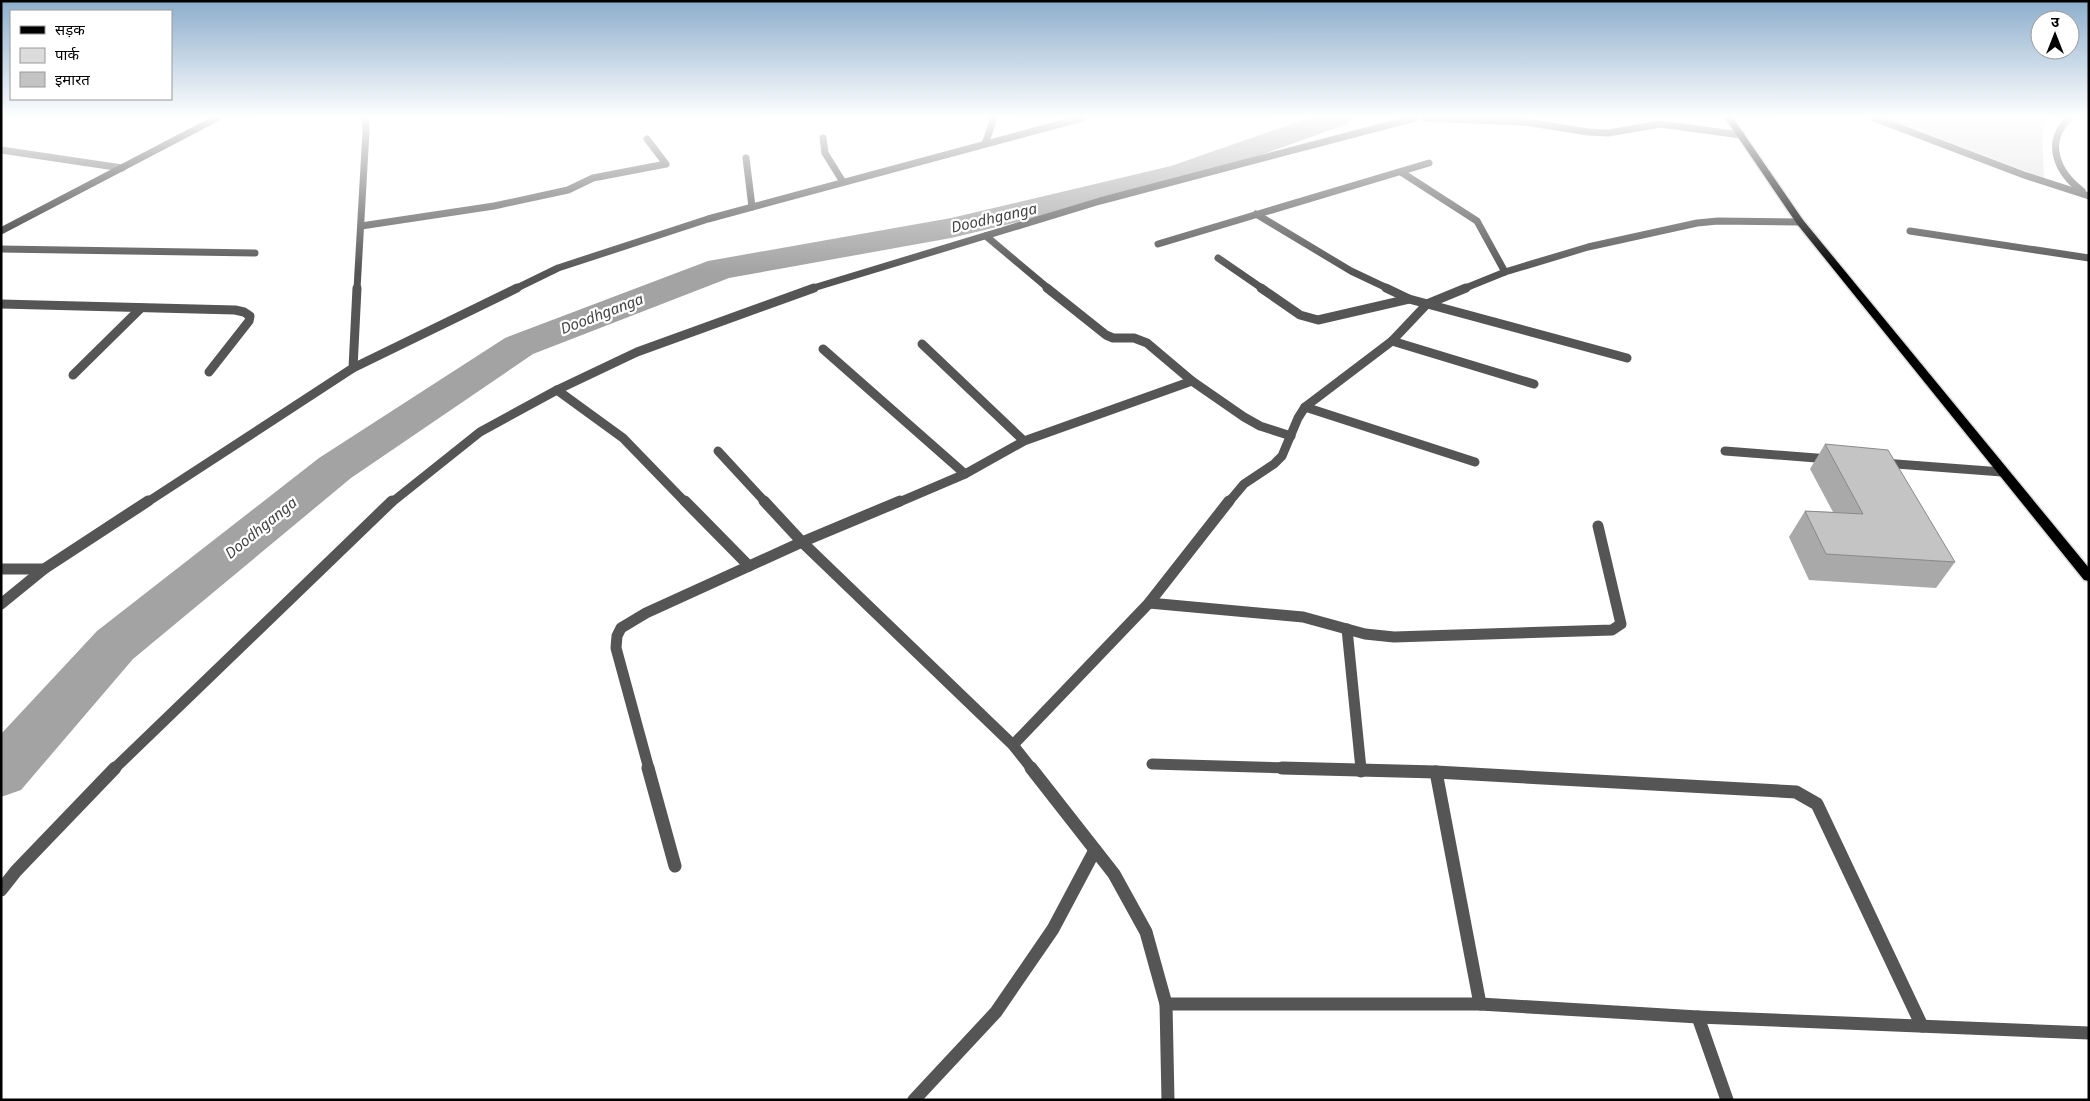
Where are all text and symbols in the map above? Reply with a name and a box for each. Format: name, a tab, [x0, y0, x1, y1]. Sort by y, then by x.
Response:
legend	[10, 10, 172, 100]
north arrow	[2030, 10, 2080, 60]
text: उ	[2051, 12, 2060, 31]
text: सड़क	[55, 19, 85, 39]
text: पार्क	[55, 44, 79, 64]
text: इमारत	[55, 69, 90, 89]
water label: Doodhganga	[949, 197, 1039, 237]
water label: Doodhganga	[557, 288, 646, 338]
water label: Doodhganga	[220, 492, 301, 562]

